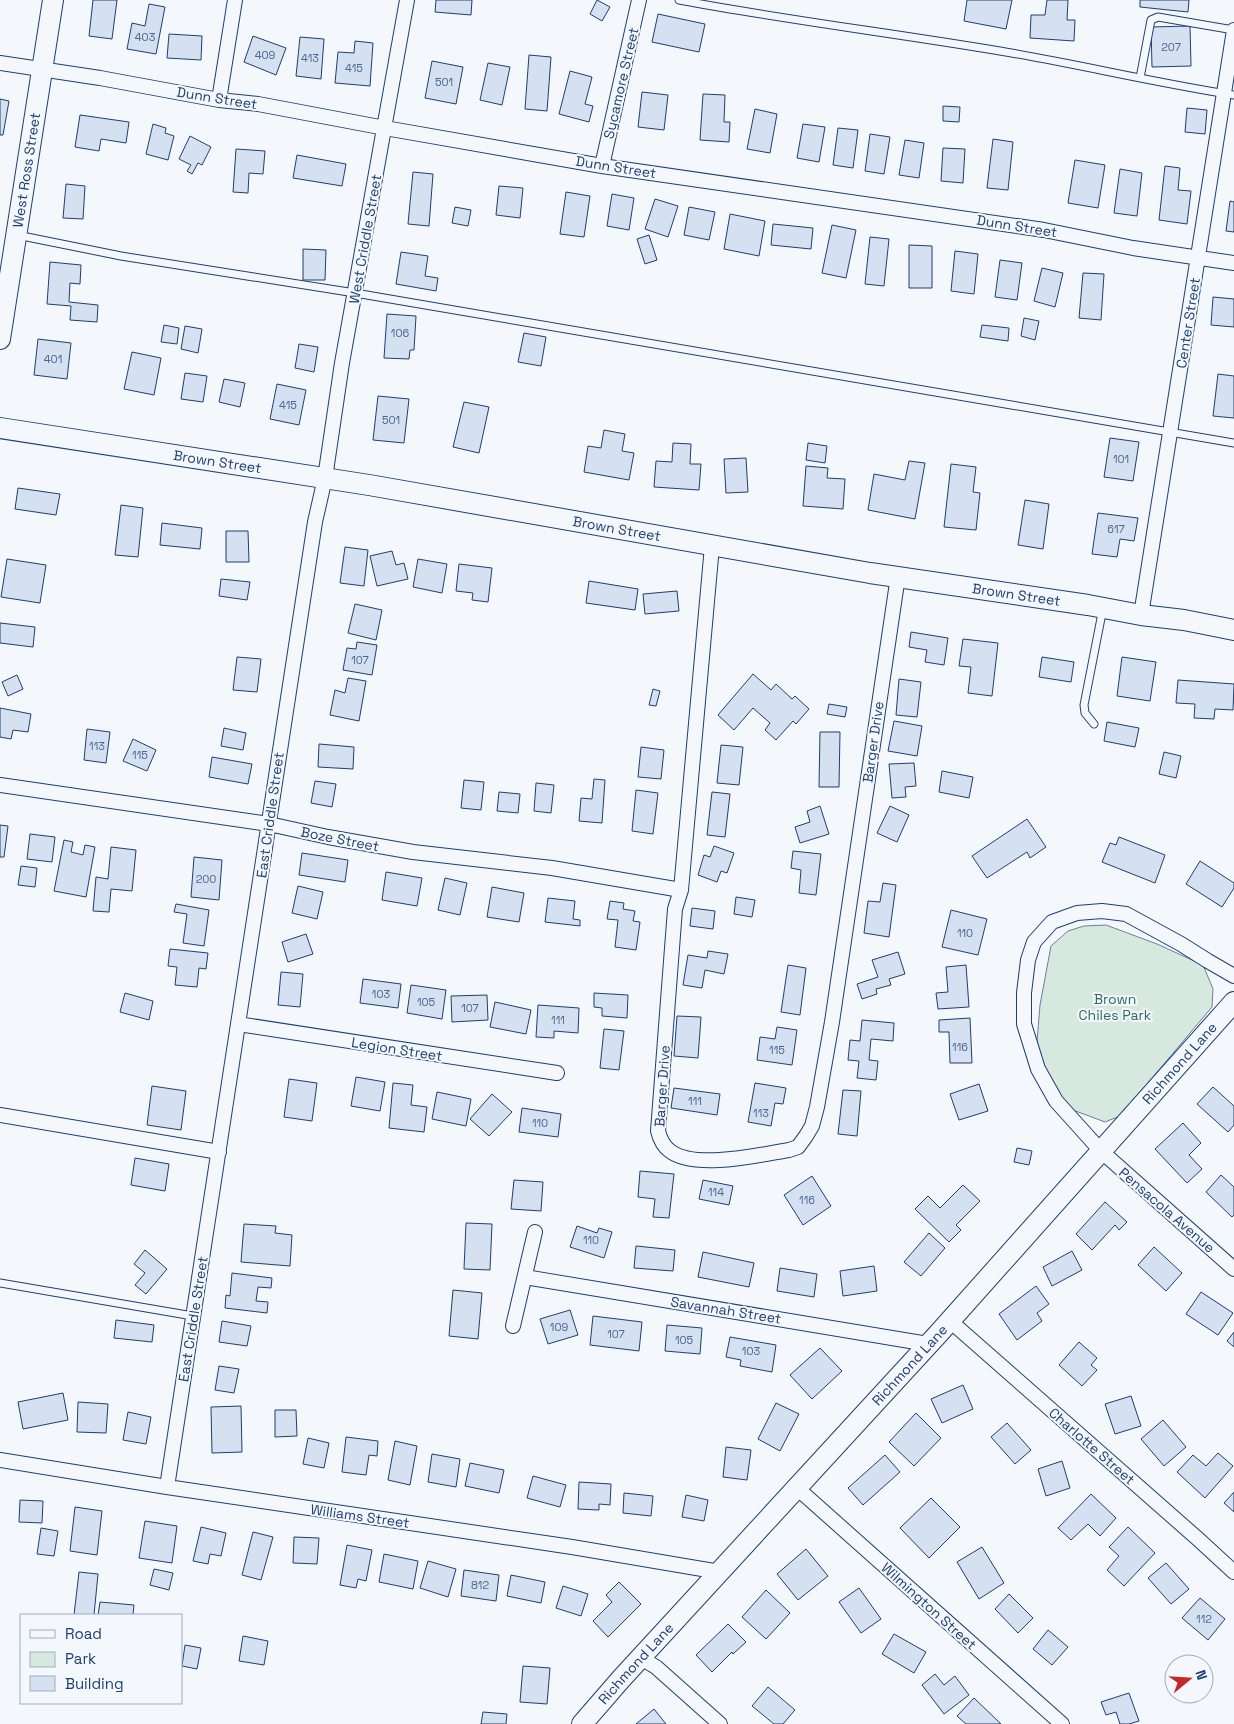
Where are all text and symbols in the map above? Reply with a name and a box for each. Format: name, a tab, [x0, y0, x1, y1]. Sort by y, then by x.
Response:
street label: Sycamore Street	[599, 25, 643, 141]
house number: 403	[135, 30, 156, 44]
house number: 207	[1161, 40, 1181, 54]
house number: 409	[255, 48, 276, 62]
house number: 413	[301, 51, 319, 65]
house number: 415	[345, 61, 363, 75]
house number: 501	[435, 75, 453, 89]
street label: Dunn Street	[175, 83, 259, 113]
street label: West Ross Street	[9, 111, 44, 229]
street label: Dunn Street	[574, 152, 658, 182]
street label: West Criddle Street	[345, 173, 385, 305]
street label: Dunn Street	[975, 211, 1059, 241]
street label: Center Street	[1172, 276, 1204, 370]
house number: 106	[391, 326, 409, 340]
house number: 401	[44, 352, 62, 366]
house number: 415	[279, 398, 297, 412]
house number: 501	[382, 413, 400, 427]
street label: Brown Street	[172, 446, 263, 477]
house number: 101	[1113, 452, 1129, 466]
street label: Brown Street	[571, 512, 662, 545]
house number: 617	[1107, 522, 1125, 536]
street label: Brown Street	[971, 579, 1062, 610]
house number: 107	[351, 653, 369, 667]
street label: Barger Drive	[858, 700, 888, 784]
house number: 113	[89, 739, 105, 753]
house number: 115	[132, 748, 148, 762]
street label: East Criddle Street	[252, 751, 288, 879]
street label: Boze Street	[299, 823, 381, 855]
house number: 200	[196, 872, 216, 886]
house number: 110	[957, 926, 973, 940]
house number: 103	[372, 987, 391, 1001]
park label: Brown Chiles Park	[1079, 990, 1152, 1024]
house number: 105	[417, 995, 436, 1009]
house number: 107	[461, 1001, 479, 1015]
house number: 111	[551, 1013, 565, 1027]
street label: Richmond Lane	[1138, 1018, 1221, 1108]
street label: Legion Street	[350, 1033, 444, 1065]
house number: 116	[952, 1040, 968, 1054]
house number: 115	[769, 1043, 785, 1057]
street label: Barger Drive	[650, 1044, 674, 1128]
house number: 111	[688, 1094, 702, 1108]
house number: 113	[753, 1106, 769, 1120]
house number: 110	[532, 1116, 548, 1130]
street label: Pensacola Avenue	[1115, 1163, 1219, 1257]
house number: 114	[708, 1185, 724, 1199]
house number: 116	[799, 1193, 815, 1207]
house number: 110	[583, 1233, 599, 1247]
street label: East Criddle Street	[174, 1255, 212, 1383]
street label: Savannah Street	[669, 1292, 783, 1328]
house number: 109	[550, 1320, 568, 1334]
street label: Richmond Lane	[868, 1321, 951, 1409]
house number: 107	[607, 1327, 625, 1341]
house number: 105	[675, 1333, 694, 1347]
house number: 103	[742, 1344, 761, 1358]
street label: Charlotte Street	[1045, 1404, 1139, 1488]
street label: Williams Street	[309, 1500, 411, 1532]
street label: Wilmington Street	[878, 1559, 980, 1653]
house number: 812	[471, 1578, 489, 1592]
house number: 112	[1196, 1612, 1212, 1626]
legend	[20, 1614, 182, 1704]
street label: Richmond Lane	[594, 1619, 677, 1708]
text: Road	[65, 1624, 102, 1643]
text: Park	[65, 1649, 96, 1668]
north arrow	[1164, 1654, 1214, 1704]
text: N	[1191, 1668, 1211, 1682]
text: Building	[65, 1674, 124, 1693]

